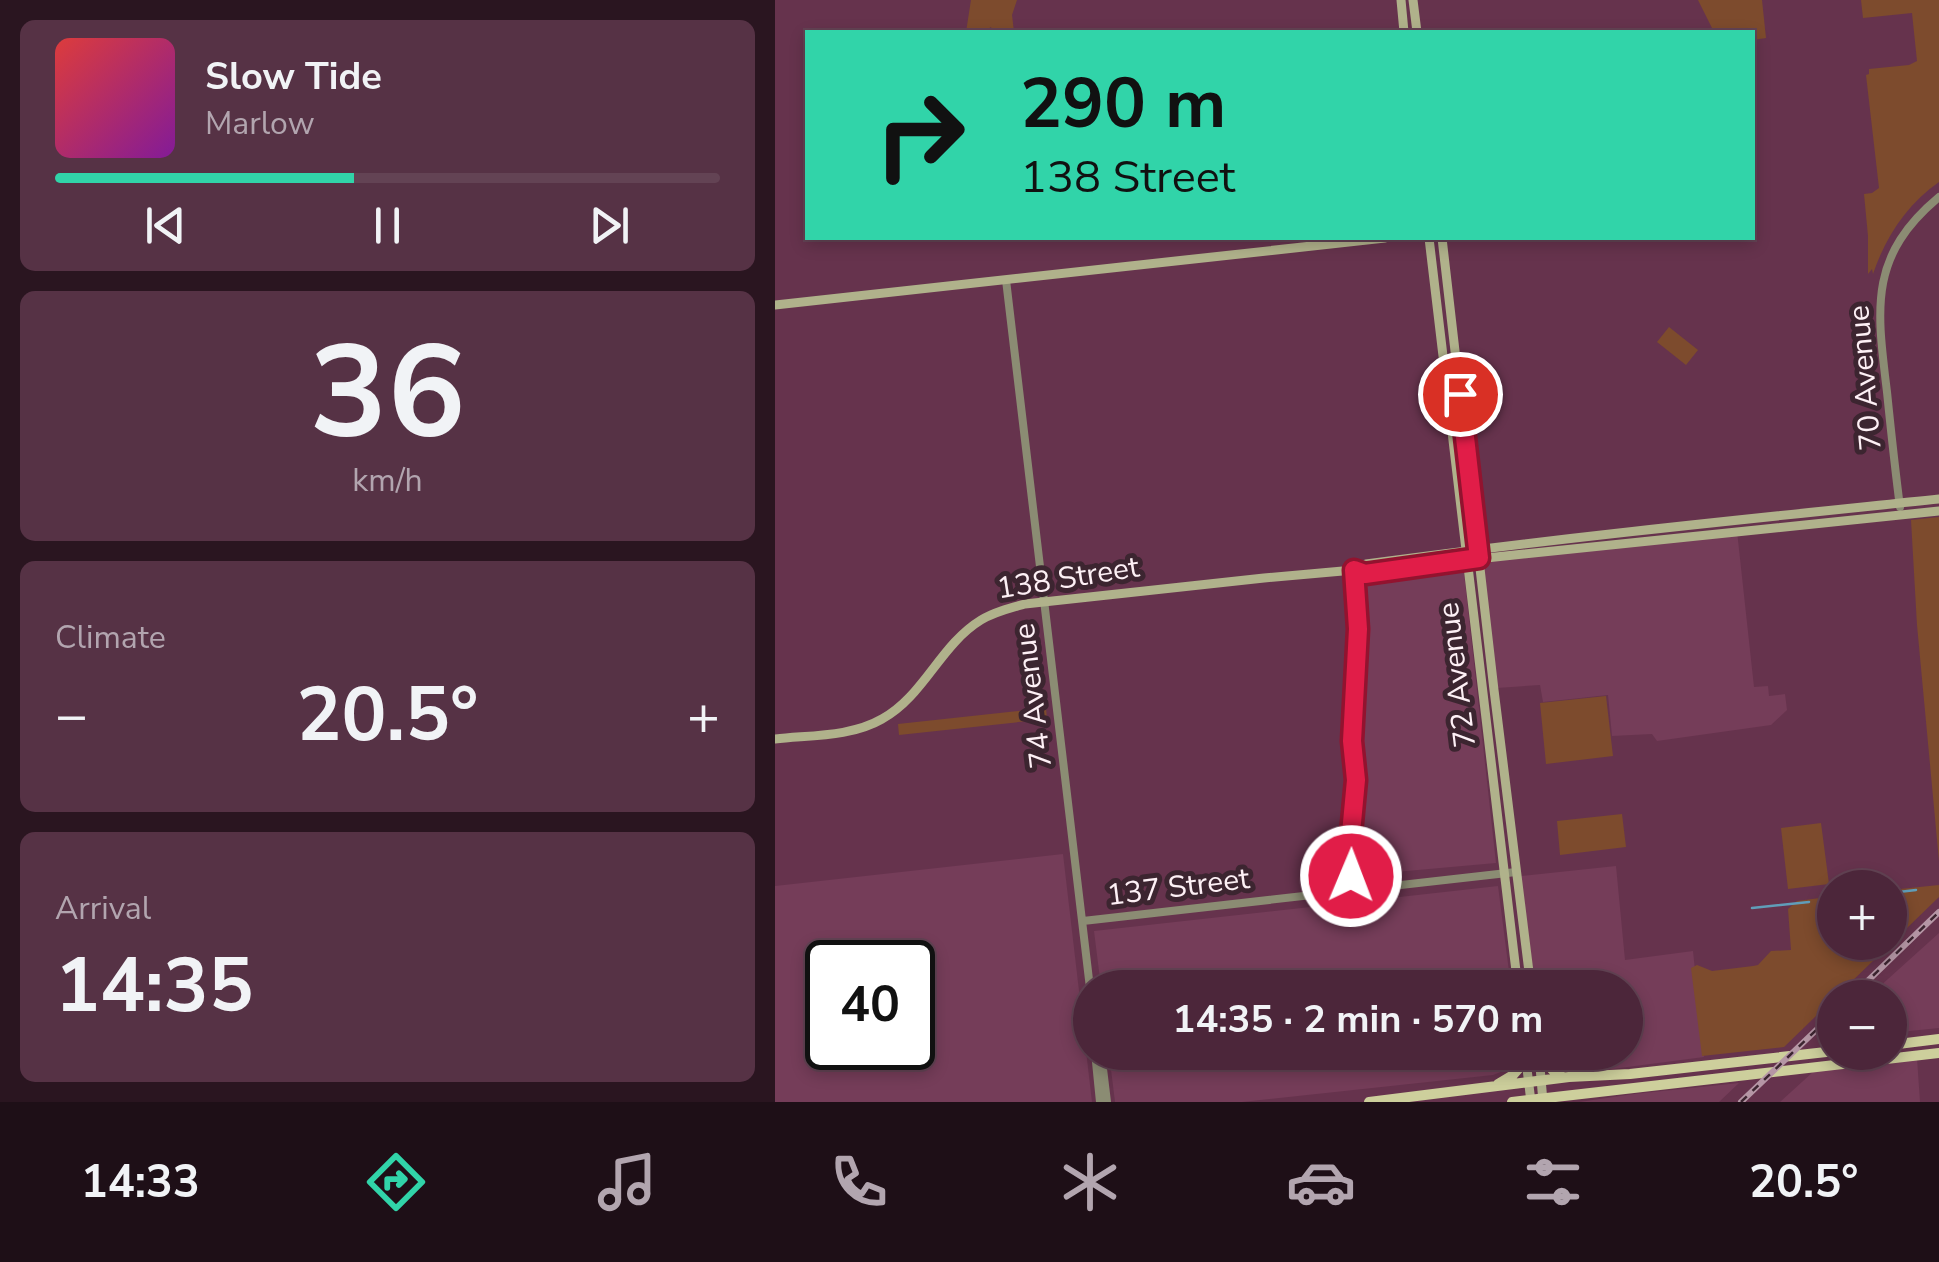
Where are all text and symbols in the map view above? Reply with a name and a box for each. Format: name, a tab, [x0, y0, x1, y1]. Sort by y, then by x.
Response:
text: Slow Tide	[205, 51, 382, 102]
text: 290 m	[1020, 56, 1226, 152]
icon: right	[855, 70, 985, 200]
text: Marlow	[205, 102, 315, 145]
text: 138 Street	[1020, 147, 1235, 208]
icon: previous	[138, 198, 193, 253]
icon: pause	[360, 198, 415, 253]
icon: next	[582, 198, 637, 253]
street label: 70 Avenue	[1838, 304, 1892, 452]
text: 36	[309, 305, 466, 482]
pin	[1418, 352, 1503, 437]
icon: arrive	[1433, 367, 1488, 422]
text: km/h	[352, 459, 423, 502]
street label: 138 Street	[994, 546, 1143, 609]
street label: 72 Avenue	[1428, 600, 1486, 750]
text: Climate	[55, 616, 166, 659]
street label: 74 Avenue	[1004, 621, 1062, 771]
text: 20.5°	[296, 664, 479, 766]
text: −	[55, 678, 88, 753]
text: +	[687, 678, 720, 753]
position arrow	[1299, 824, 1403, 928]
street label: 137 Street	[1104, 858, 1252, 916]
map controls	[1817, 870, 1907, 1070]
button: +	[1817, 870, 1907, 960]
text: Arrival	[55, 887, 151, 930]
text: 14:35	[55, 935, 254, 1037]
speed limit sign: 40	[805, 940, 935, 1070]
button: −	[1817, 980, 1907, 1070]
text: 14:35 · 2 min · 570 m	[1173, 994, 1543, 1045]
icon: directions	[361, 1147, 431, 1217]
icon: music	[592, 1147, 662, 1217]
icon: phone	[824, 1147, 894, 1217]
icon: climate	[1055, 1147, 1125, 1217]
icon: car	[1286, 1147, 1356, 1217]
icon: filters	[1518, 1147, 1588, 1217]
text: 14:33	[81, 1152, 200, 1213]
text: 20.5°	[1749, 1152, 1858, 1213]

